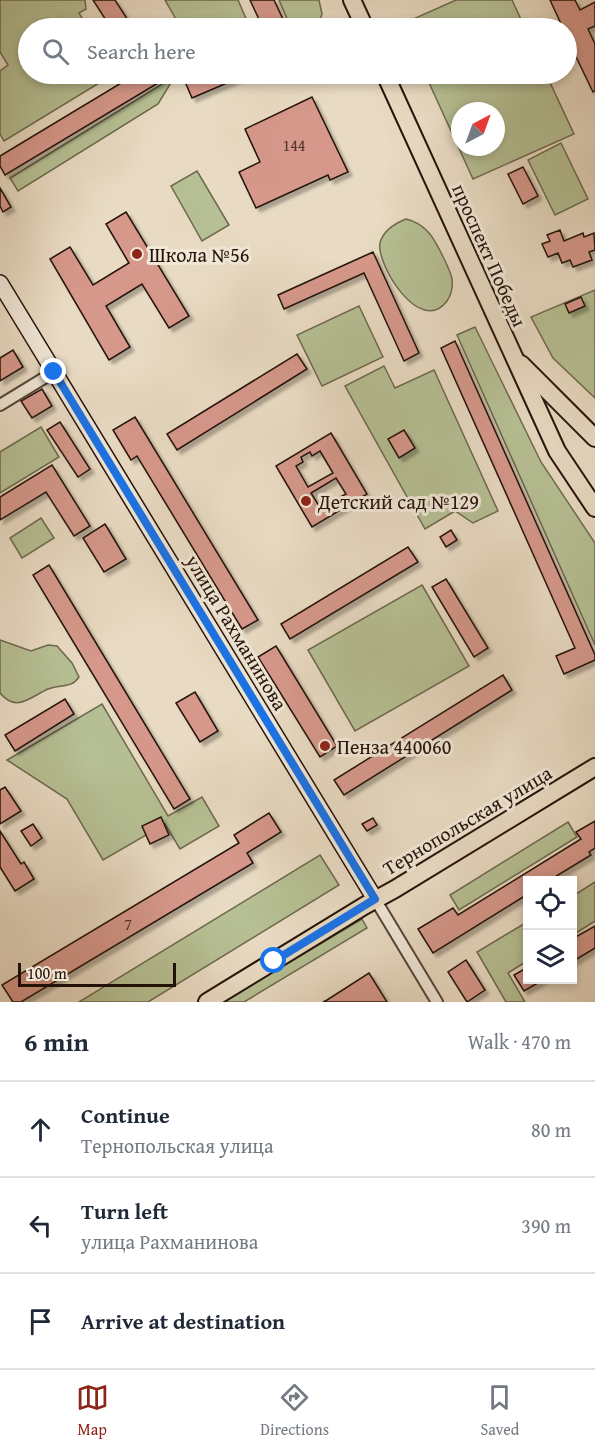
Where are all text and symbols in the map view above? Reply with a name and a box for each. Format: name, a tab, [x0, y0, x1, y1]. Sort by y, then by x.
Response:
search box	[18, 18, 577, 84]
icon: search	[39, 35, 72, 68]
text: Search here	[87, 35, 196, 67]
north arrow	[451, 102, 505, 156]
house number: 144	[282, 133, 306, 157]
street label: проспект Победы	[445, 179, 535, 331]
place label: Школа №56	[149, 240, 249, 269]
marker: Школа №56	[130, 247, 144, 261]
route end	[40, 358, 66, 384]
place label: Детский сад №129	[317, 487, 479, 516]
marker: Детский сад №129	[299, 494, 313, 508]
street label: улица Рахманинова	[178, 548, 295, 716]
place label: Пенза 440060	[337, 732, 451, 761]
marker: Пенза 440060	[318, 739, 332, 753]
street label: Тернопольская улица	[377, 758, 557, 882]
map controls	[523, 876, 577, 984]
button: locate	[523, 876, 577, 930]
house number: 7	[124, 912, 132, 936]
button: layers	[523, 930, 577, 984]
route start	[260, 947, 286, 973]
scale bar	[18, 960, 176, 988]
text: 100 m	[27, 961, 67, 985]
text: 6 min	[24, 1022, 89, 1061]
text: Walk · 470 m	[468, 1027, 571, 1056]
text: Continue	[81, 1099, 170, 1131]
icon: ahead	[24, 1113, 57, 1146]
text: 80 m	[531, 1115, 571, 1144]
text: Тернопольская улица	[81, 1131, 274, 1160]
text: Turn left	[81, 1195, 168, 1227]
icon: left	[24, 1209, 57, 1242]
text: 390 m	[521, 1211, 571, 1240]
text: улица Рахманинова	[81, 1227, 258, 1256]
icon: arrive	[24, 1305, 57, 1338]
text: Arrive at destination	[81, 1305, 285, 1337]
tab: Map	[76, 1381, 109, 1441]
tab: Directions	[260, 1381, 329, 1441]
tab: Saved	[480, 1381, 519, 1441]

